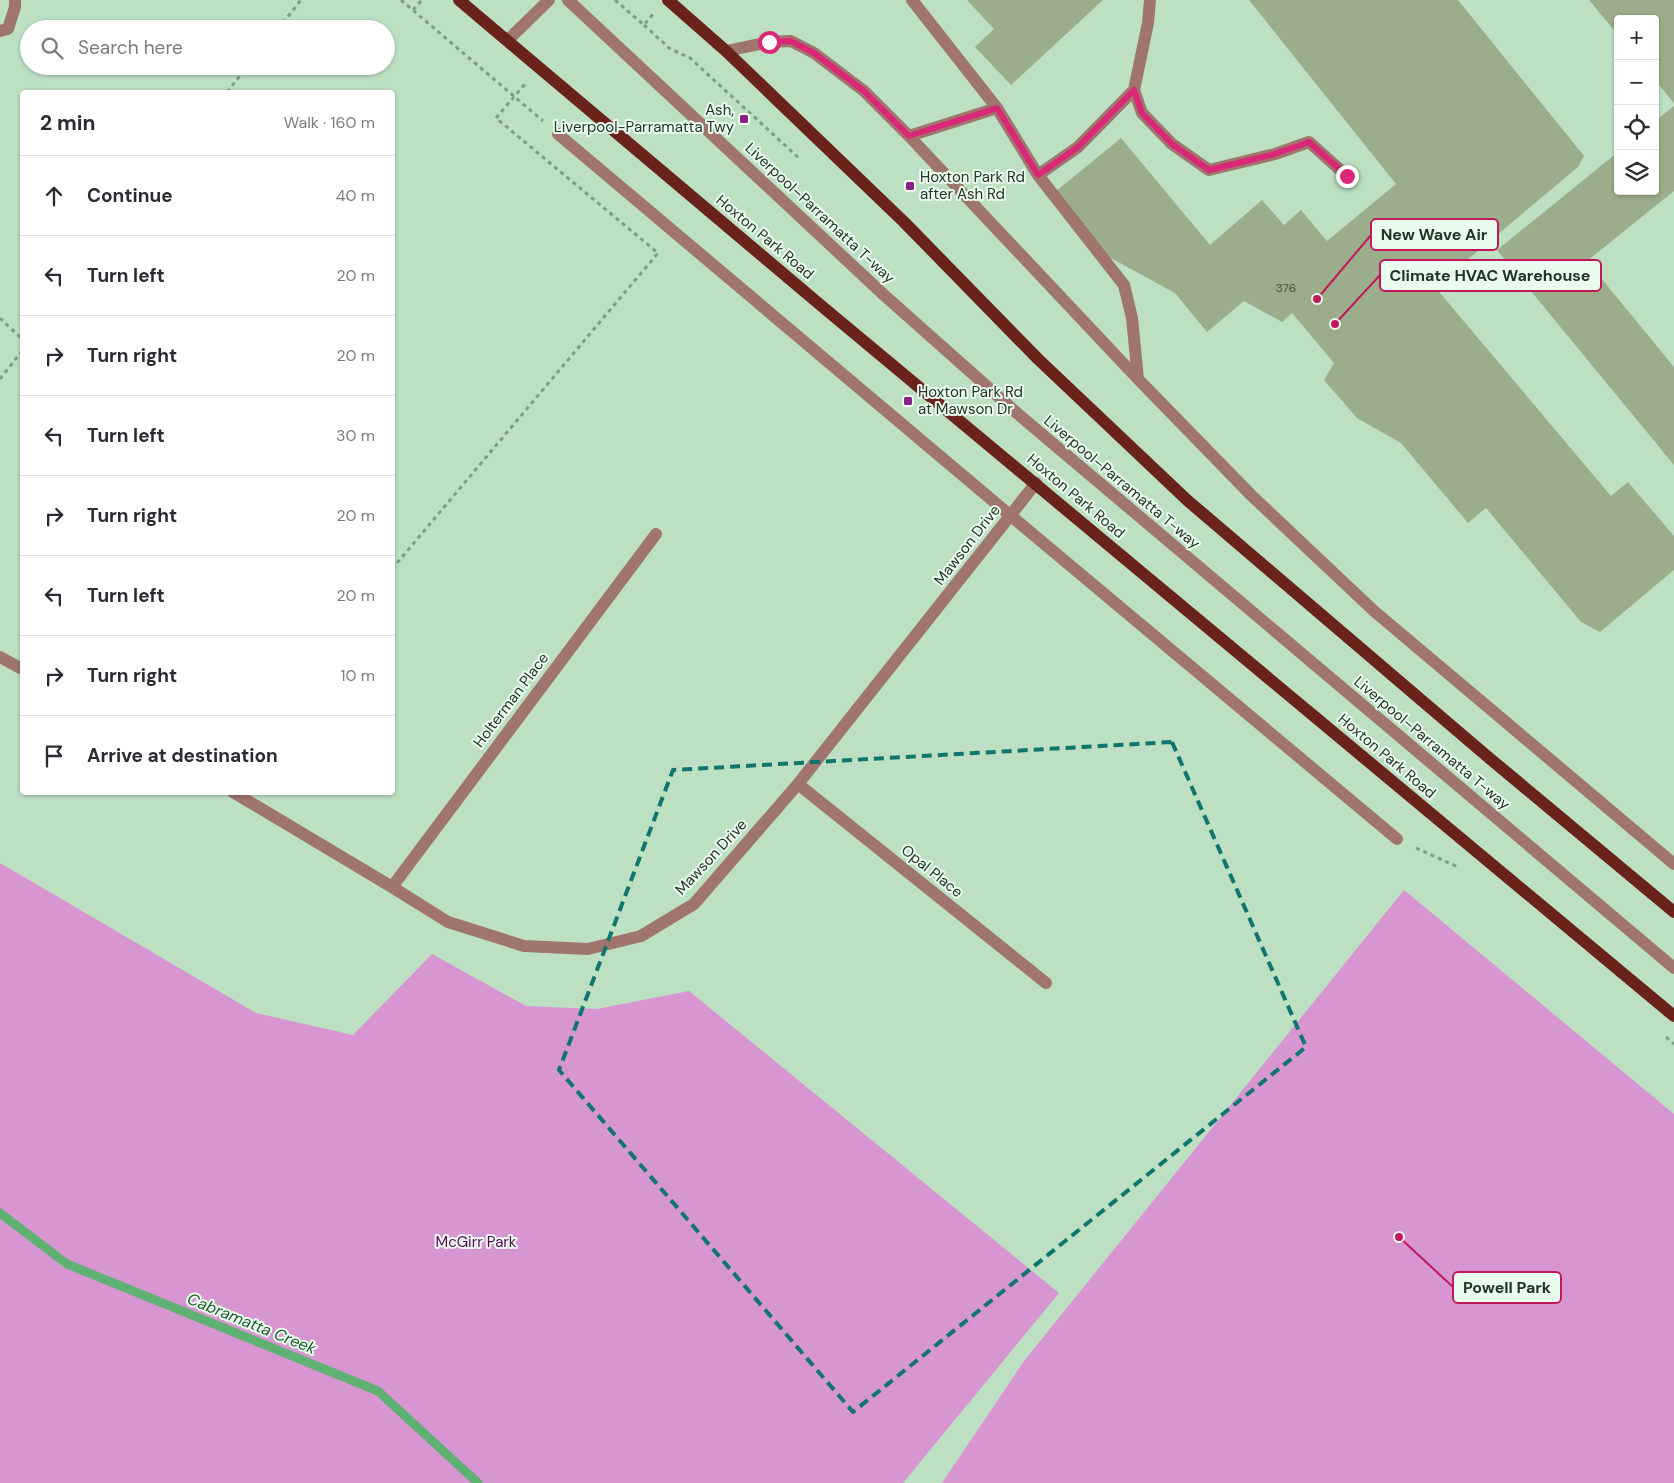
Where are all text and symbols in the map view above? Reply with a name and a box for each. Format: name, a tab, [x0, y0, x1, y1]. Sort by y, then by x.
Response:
map controls	[1614, 15, 1659, 195]
button: +	[1614, 15, 1659, 60]
search box	[20, 20, 395, 75]
route start	[758, 31, 781, 54]
icon: search	[38, 34, 66, 62]
text: Search here	[78, 35, 183, 60]
button: −	[1614, 60, 1659, 105]
place label: Ash, Liverpool-Parramatta Twy	[554, 100, 735, 137]
button: locate	[1614, 105, 1659, 150]
text: 2 min	[40, 109, 96, 137]
text: Walk · 160 m	[284, 112, 375, 133]
marker: Ash, Liverpool-Parramatta Twy	[738, 113, 750, 125]
street label: Liverpool–Parramatta T-way	[741, 138, 900, 288]
button: layers	[1614, 150, 1659, 195]
route end	[1336, 165, 1359, 188]
place label: Hoxton Park Rd after Ash Rd	[920, 167, 1025, 204]
marker: Hoxton Park Rd after Ash Rd	[904, 180, 916, 192]
icon: ahead	[40, 182, 68, 210]
text: Continue	[87, 183, 173, 208]
text: 40 m	[336, 185, 375, 206]
street label: Hoxton Park Road	[712, 190, 818, 284]
callout: New Wave Air	[1371, 219, 1498, 250]
text: New Wave Air	[1381, 224, 1488, 245]
callout: Climate HVAC Warehouse	[1380, 260, 1601, 291]
icon: left	[40, 262, 68, 290]
text: Turn left	[87, 263, 165, 288]
text: 20 m	[336, 265, 375, 286]
text: Climate HVAC Warehouse	[1390, 265, 1590, 286]
house number: 376	[1276, 280, 1296, 296]
icon: right	[40, 342, 68, 370]
text: Turn right	[87, 343, 177, 368]
text: 20 m	[336, 345, 375, 366]
place label: Hoxton Park Rd at Mawson Dr	[918, 382, 1023, 419]
marker: Hoxton Park Rd at Mawson Dr	[902, 395, 914, 407]
street label: Liverpool–Parramatta T-way	[1040, 411, 1205, 554]
icon: left	[40, 422, 68, 450]
text: Turn left	[87, 423, 165, 448]
text: 30 m	[336, 425, 375, 446]
street label: Hoxton Park Road	[1023, 449, 1129, 543]
street label: Mawson Drive	[929, 501, 1005, 589]
icon: right	[40, 502, 68, 530]
text: Turn right	[87, 503, 177, 528]
text: 20 m	[336, 505, 375, 526]
icon: left	[40, 582, 68, 610]
text: Turn left	[87, 583, 165, 608]
text: 20 m	[336, 585, 375, 606]
street label: Holterman Place	[469, 649, 553, 751]
icon: right	[40, 662, 68, 690]
text: Turn right	[87, 663, 177, 688]
text: 10 m	[341, 665, 375, 686]
street label: Liverpool–Parramatta T-way	[1350, 672, 1515, 815]
street label: Hoxton Park Road	[1334, 709, 1440, 803]
icon: arrive	[40, 742, 68, 770]
text: Arrive at destination	[87, 743, 278, 768]
street label: Mawson Drive	[671, 815, 751, 899]
street label: Opal Place	[897, 840, 967, 902]
park label: McGirr Park	[436, 1232, 517, 1252]
callout: Powell Park	[1453, 1272, 1561, 1303]
text: Powell Park	[1463, 1277, 1552, 1298]
water label: Cabramatta Creek	[184, 1288, 320, 1359]

